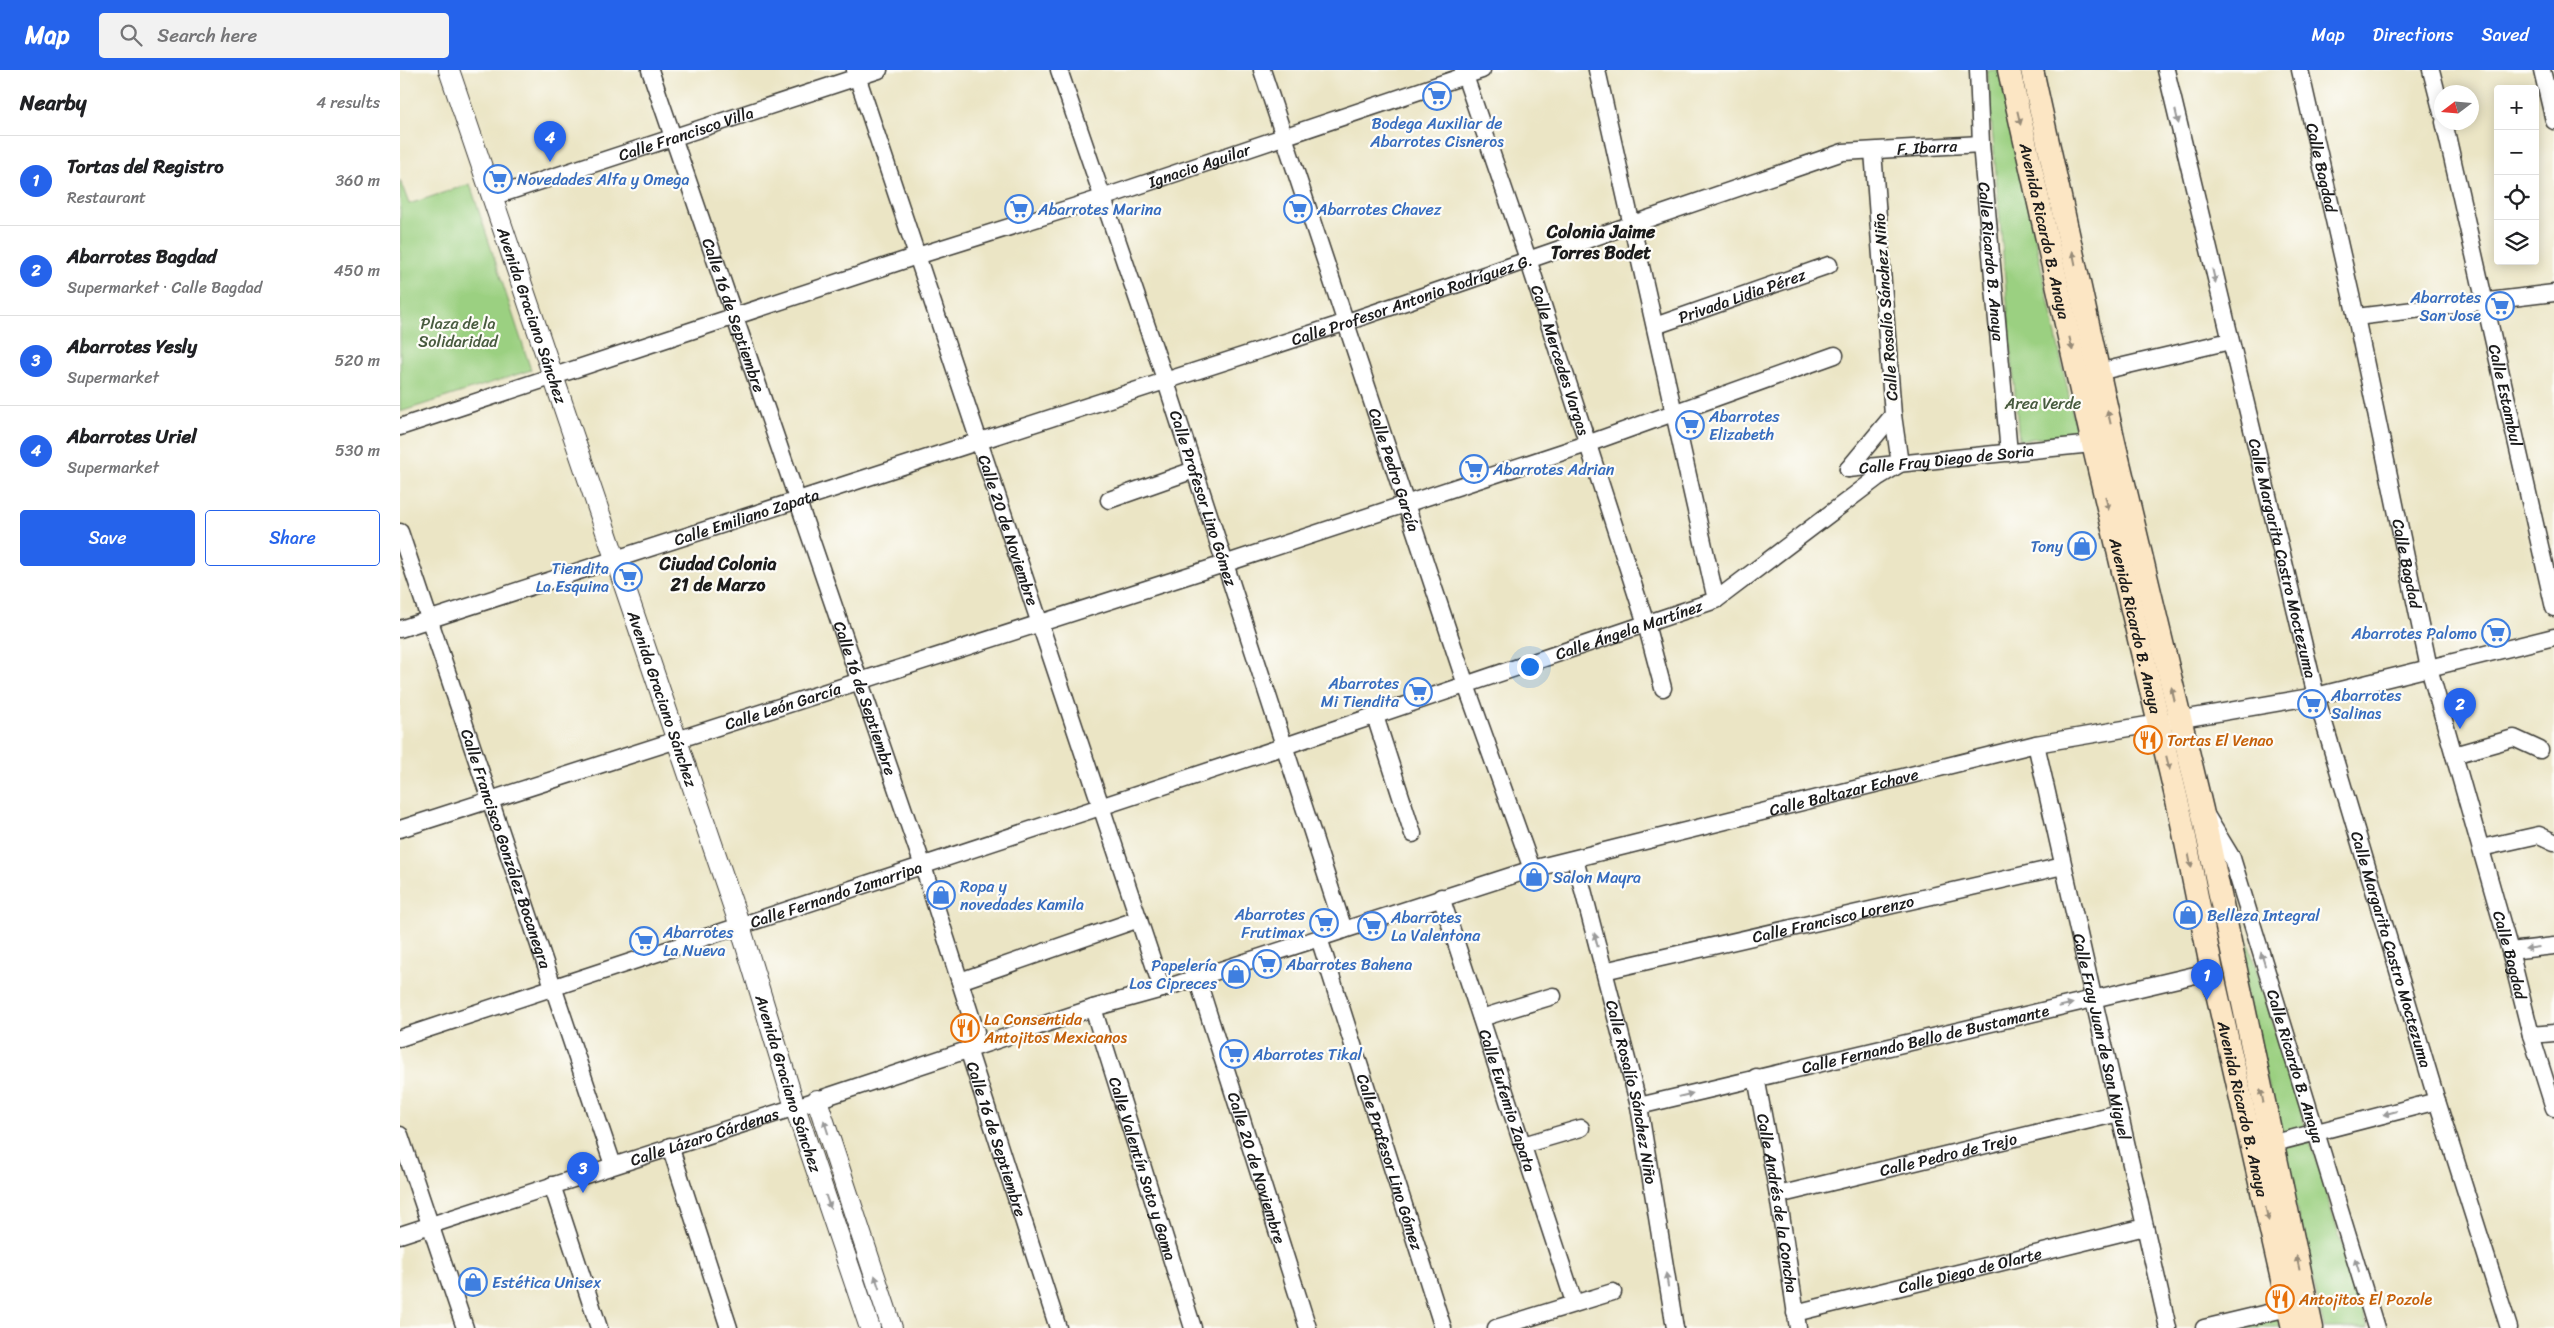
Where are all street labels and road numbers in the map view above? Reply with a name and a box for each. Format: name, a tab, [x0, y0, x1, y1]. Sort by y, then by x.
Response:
street label: Calle Francisco Villa	[615, 98, 757, 170]
street label: Calle Bagdad	[2297, 120, 2346, 217]
street label: F. Ibarra	[1896, 131, 1959, 164]
street label: Ignacio Aguilar	[1143, 135, 1256, 197]
street label: Avenida Ricardo B. Anaya	[2011, 139, 2079, 323]
street label: Calle Ricardo B. Anaya	[1969, 181, 2013, 343]
street label: Calle Rosalío Sánchez Niño	[1864, 212, 1907, 402]
street label: Avenida Graciano Sánchez	[488, 222, 575, 408]
street label: Calle 16 de Septiembre	[694, 234, 774, 396]
street label: Calle Profesor Antonio Rodríguez G.	[1287, 246, 1536, 354]
street label: Privada Lidia Pérez	[1674, 260, 1810, 332]
street label: Calle Mercedes Vargas	[1522, 281, 1598, 440]
street label: Calle Estambul	[2480, 341, 2531, 450]
street label: Calle Pedro García	[1360, 404, 1428, 536]
street label: Calle Profesor Lino Gómez	[1161, 406, 1246, 591]
street label: Calle Margarita Castro Moctezuma	[2240, 435, 2325, 681]
street label: Calle Fray Diego de Soria	[1858, 436, 2036, 483]
street label: Calle 20 de Noviembre	[969, 451, 1047, 610]
street label: Calle Emiliano Zapata	[670, 480, 823, 554]
street label: Calle Bagdad	[2383, 516, 2431, 613]
street label: Avenida Ricardo B. Anaya	[2100, 534, 2170, 718]
street label: Calle Ángela Martínez	[1551, 591, 1707, 668]
street label: Avenida Graciano Sánchez	[618, 606, 706, 791]
street label: Calle 16 de Septiembre	[825, 617, 905, 779]
street label: Calle León García	[721, 674, 846, 739]
street label: Calle Francisco González Bocanegra	[452, 725, 560, 973]
street label: Calle Baltazar Echave	[1766, 760, 1922, 825]
street label: Calle Margarita Castro Moctezuma	[2342, 828, 2440, 1071]
street label: Calle Fernando Zamarripa	[746, 853, 926, 937]
street label: Calle Francisco Lorenzo	[1749, 887, 1917, 952]
street label: Calle Bagdad	[2484, 907, 2536, 1004]
street label: Calle Fray Juan de San Miguel	[2064, 931, 2139, 1143]
street label: Calle Ricardo B. Anaya	[2258, 986, 2333, 1148]
street label: Avenida Graciano Sánchez	[746, 990, 830, 1177]
street label: Calle Fernando Bello de Bustamante	[1799, 996, 2052, 1082]
street label: Calle Rosalío Sánchez Niño	[1597, 997, 1665, 1186]
street label: Avenida Ricardo B. Anaya	[2209, 1017, 2277, 1201]
street label: Calle Eufemio Zapata	[1470, 1025, 1544, 1176]
street label: Calle 16 de Septiembre	[958, 1058, 1035, 1220]
street label: Calle Profesor Lino Gómez	[1348, 1070, 1432, 1255]
street label: Calle Valentín Soto y Gama	[1100, 1073, 1185, 1264]
street label: Calle 20 de Noviembre	[1219, 1088, 1294, 1247]
street label: Calle Lázaro Cárdenas	[626, 1099, 783, 1175]
street label: Calle Andrés de la Concha	[1748, 1111, 1807, 1295]
street label: Calle Pedro de Trejo	[1877, 1124, 2020, 1185]
street label: Calle Diego de Olarte	[1895, 1239, 2045, 1302]

